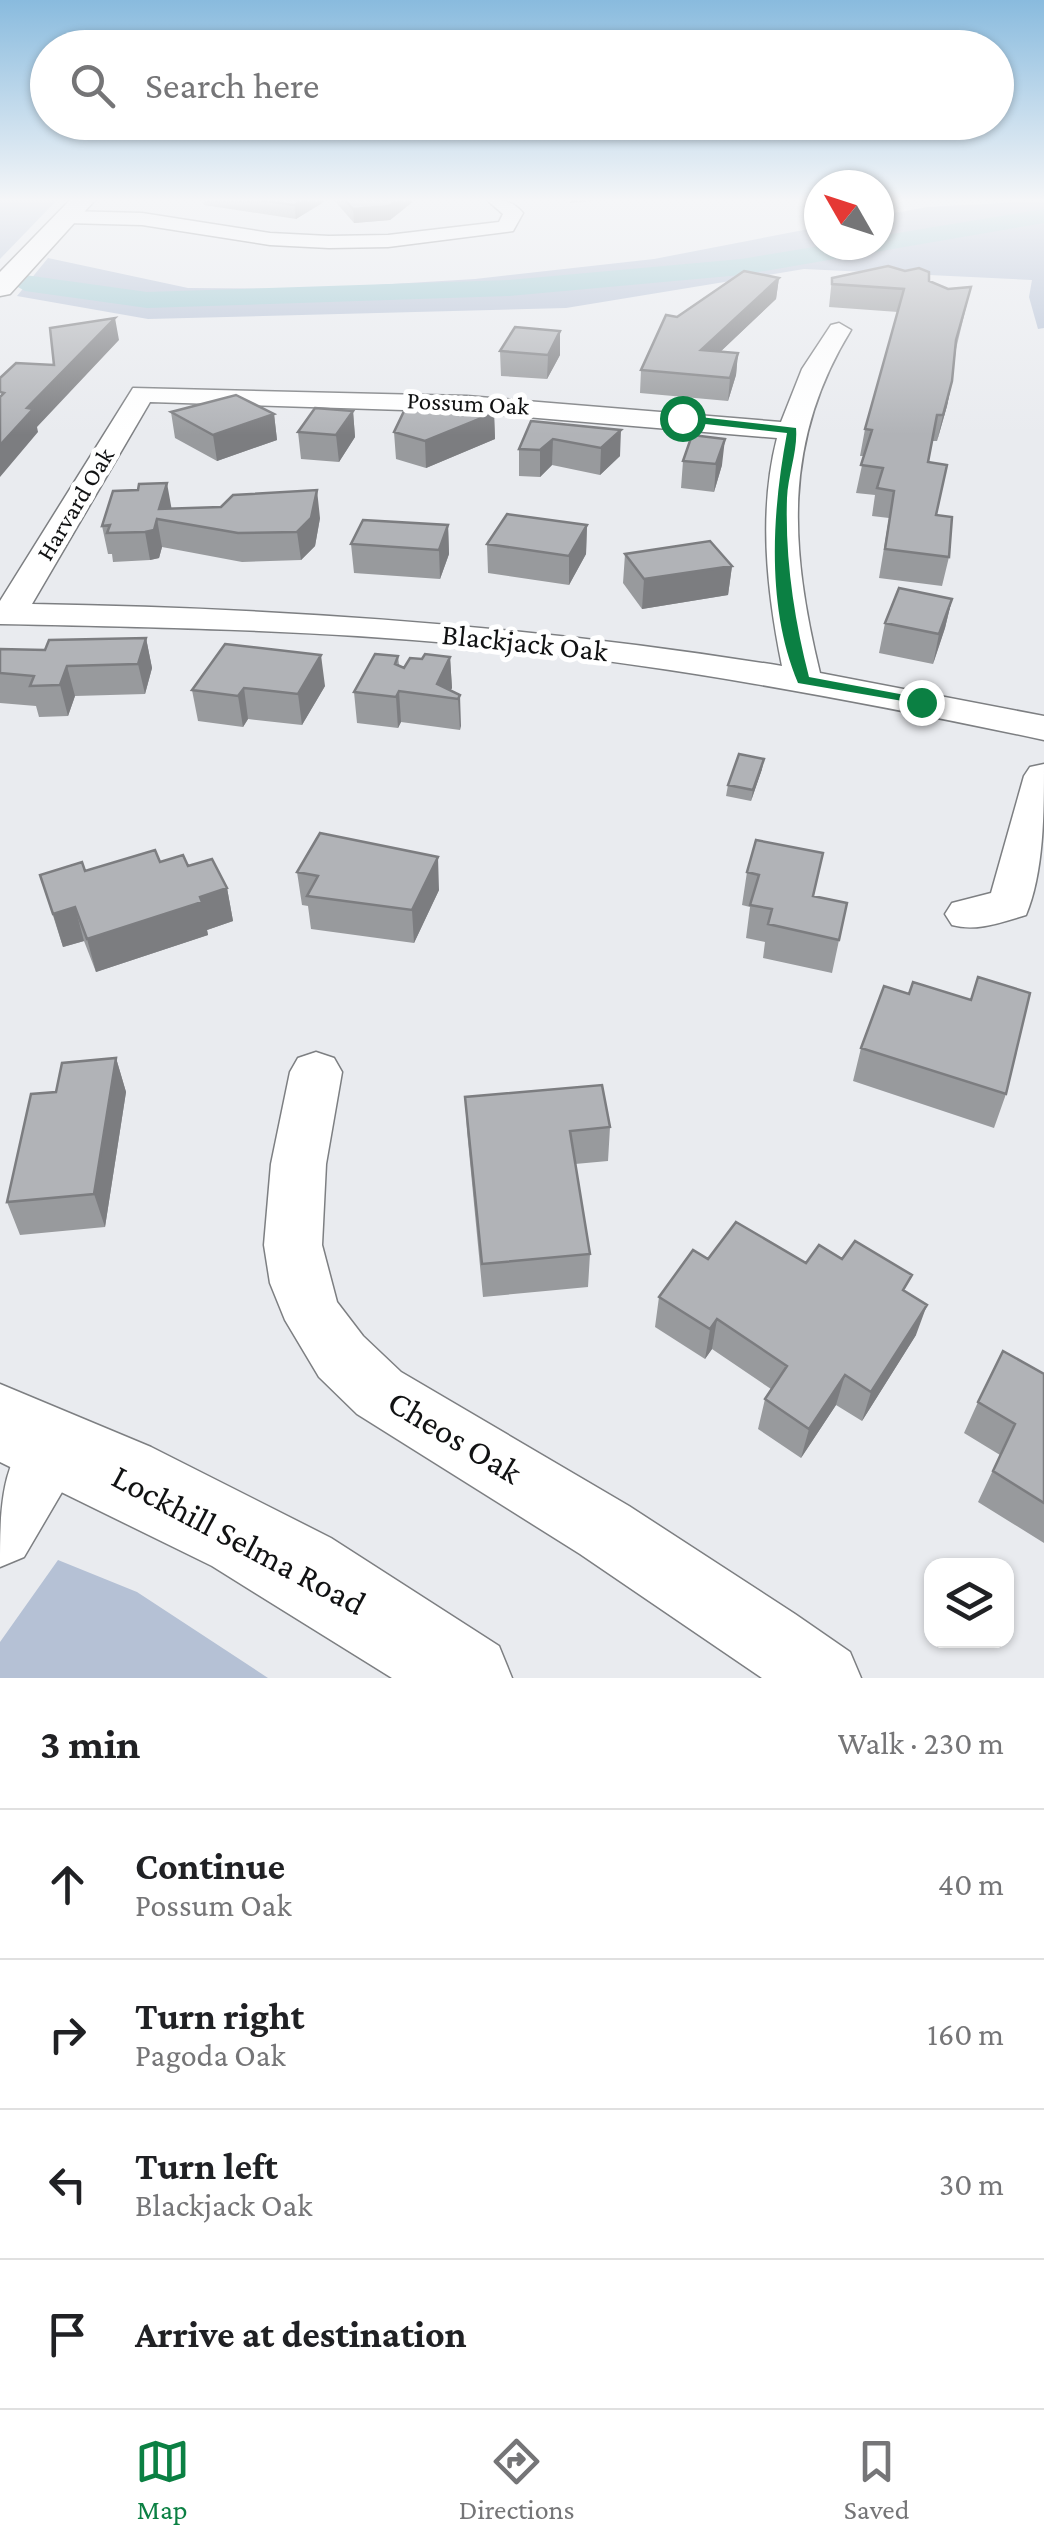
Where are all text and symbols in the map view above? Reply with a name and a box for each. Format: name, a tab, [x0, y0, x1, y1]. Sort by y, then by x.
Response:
search box	[30, 30, 1014, 140]
icon: search	[65, 58, 120, 113]
text: Search here	[145, 64, 319, 106]
north arrow	[804, 170, 894, 260]
street label: Possum Oak	[406, 386, 530, 420]
route start	[660, 396, 706, 442]
street label: Harvard Oak	[31, 443, 119, 565]
street label: Blackjack Oak	[440, 617, 610, 668]
route end	[899, 680, 945, 726]
street label: Cheos Oak	[381, 1382, 529, 1492]
street label: Lockhill Selma Road	[106, 1457, 372, 1623]
map controls	[924, 1558, 1014, 1648]
button: layers	[924, 1558, 1014, 1648]
text: 3 min	[40, 1720, 140, 1767]
text: Walk · 230 m	[838, 1725, 1004, 1761]
text: Continue	[135, 1845, 285, 1887]
icon: ahead	[40, 1857, 95, 1912]
text: 40 m	[938, 1866, 1004, 1902]
text: Possum Oak	[135, 1887, 292, 1923]
text: Turn right	[135, 1995, 304, 2037]
icon: right	[40, 2007, 95, 2062]
text: 160 m	[927, 2016, 1004, 2052]
text: Pagoda Oak	[135, 2037, 286, 2073]
text: Turn left	[135, 2145, 278, 2187]
icon: left	[40, 2157, 95, 2212]
text: 30 m	[939, 2166, 1004, 2202]
text: Blackjack Oak	[135, 2187, 313, 2223]
icon: arrive	[40, 2307, 95, 2362]
text: Arrive at destination	[135, 2313, 467, 2355]
tab: Map	[135, 2434, 190, 2525]
tab: Directions	[459, 2434, 575, 2525]
tab: Saved	[844, 2434, 909, 2525]

